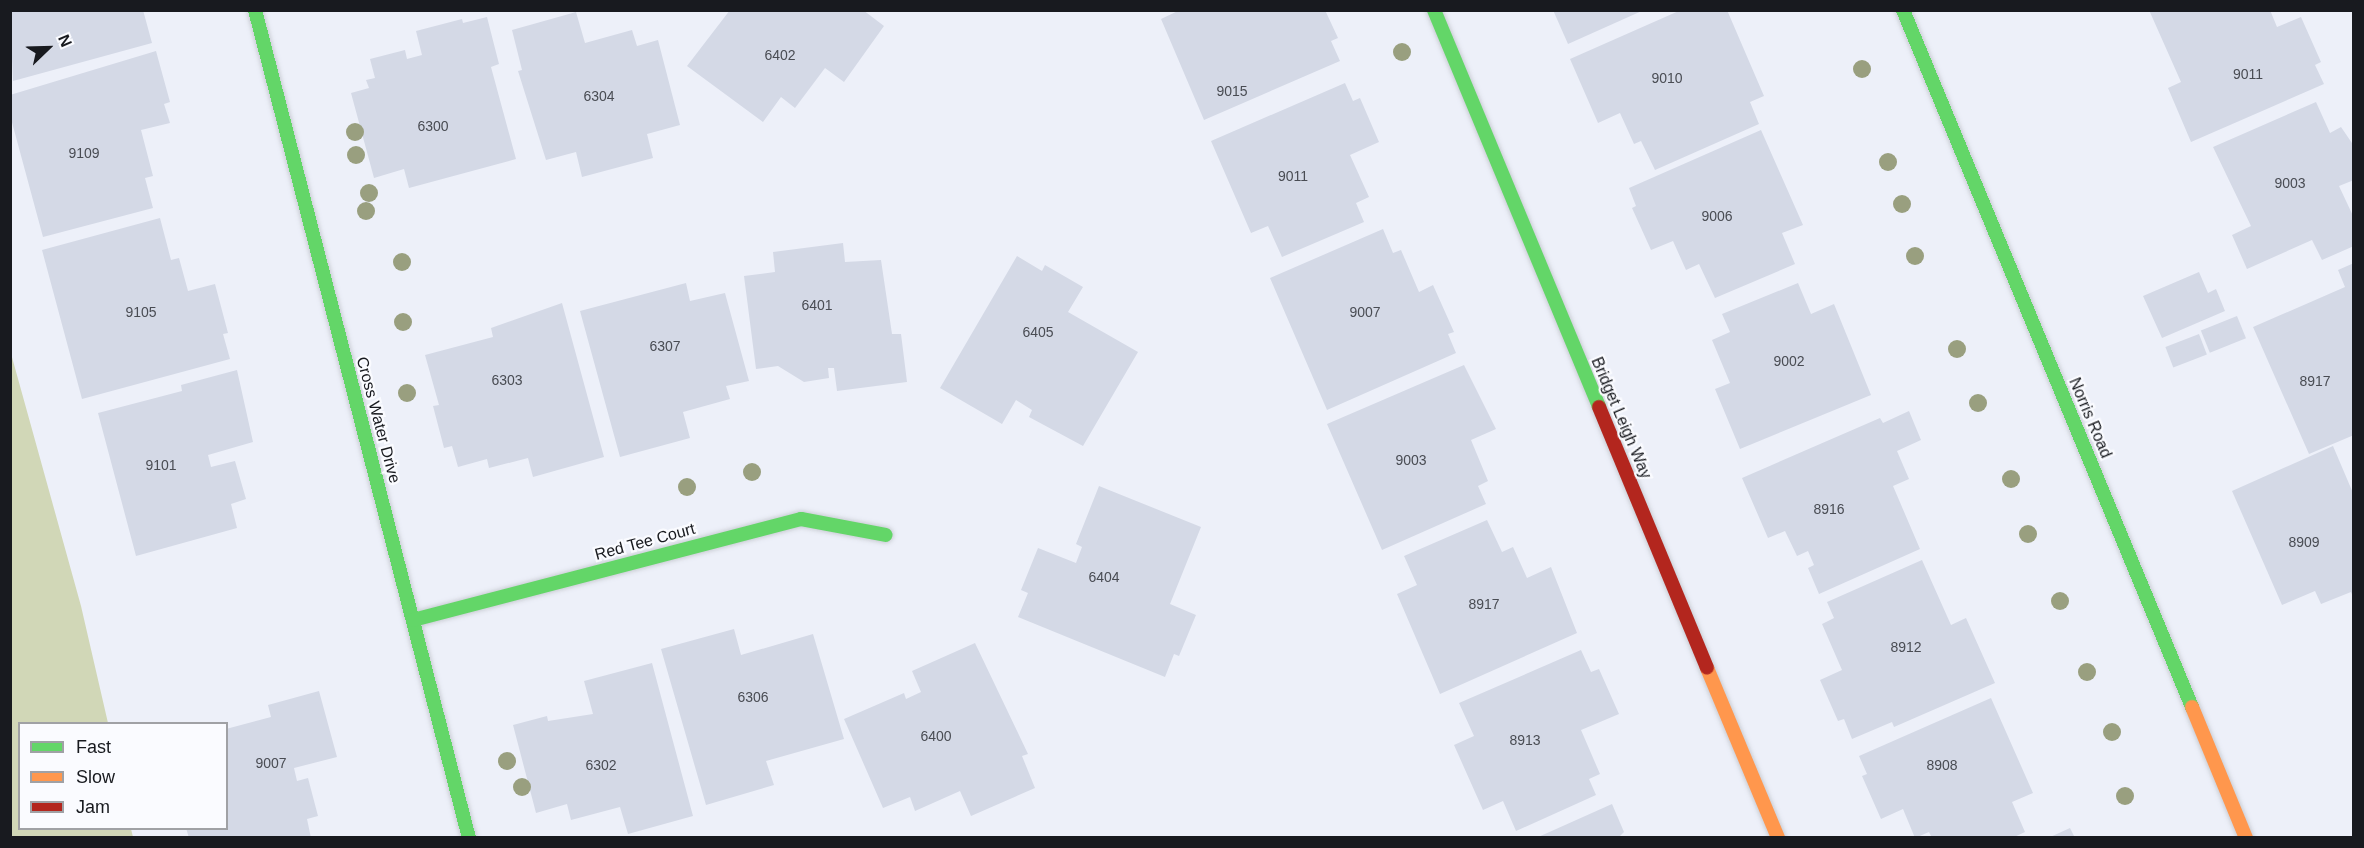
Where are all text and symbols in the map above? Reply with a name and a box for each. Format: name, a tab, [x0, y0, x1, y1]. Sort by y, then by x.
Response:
north arrow	[18, 18, 78, 78]
text: N	[55, 32, 75, 49]
house number: 6402	[764, 47, 796, 63]
house number: 9011	[2233, 66, 2263, 82]
house number: 9010	[1651, 70, 1683, 86]
house number: 9015	[1216, 83, 1248, 99]
house number: 6304	[583, 88, 615, 104]
house number: 6300	[417, 118, 449, 134]
house number: 9109	[68, 145, 100, 161]
house number: 9011	[1278, 168, 1308, 184]
house number: 9003	[2274, 175, 2306, 191]
house number: 9006	[1701, 208, 1733, 224]
house number: 6401	[801, 297, 833, 313]
house number: 9105	[125, 304, 157, 320]
house number: 9007	[1349, 304, 1381, 320]
house number: 6405	[1022, 324, 1054, 340]
house number: 6307	[649, 338, 681, 354]
house number: 9002	[1773, 353, 1805, 369]
street label: Bridget Leigh Way	[1587, 354, 1655, 482]
street label: Cross Water Drive	[352, 355, 404, 485]
house number: 6303	[491, 372, 523, 388]
house number: 8917	[2299, 373, 2331, 389]
street label: Norris Road	[2064, 375, 2116, 461]
house number: 9003	[1395, 452, 1427, 468]
house number: 9101	[145, 457, 177, 473]
house number: 8916	[1813, 501, 1845, 517]
street label: Red Tee Court	[593, 519, 697, 565]
house number: 8909	[2288, 534, 2320, 550]
house number: 6404	[1088, 569, 1120, 585]
house number: 8917	[1468, 596, 1500, 612]
house number: 8912	[1890, 639, 1922, 655]
house number: 6306	[737, 689, 769, 705]
legend	[18, 722, 228, 830]
house number: 6400	[920, 728, 952, 744]
house number: 8913	[1509, 732, 1541, 748]
text: Fast	[76, 737, 111, 757]
house number: 9007	[255, 755, 287, 771]
house number: 6302	[585, 757, 617, 773]
house number: 8908	[1926, 757, 1958, 773]
text: Slow	[76, 767, 115, 787]
text: Jam	[76, 797, 110, 817]

